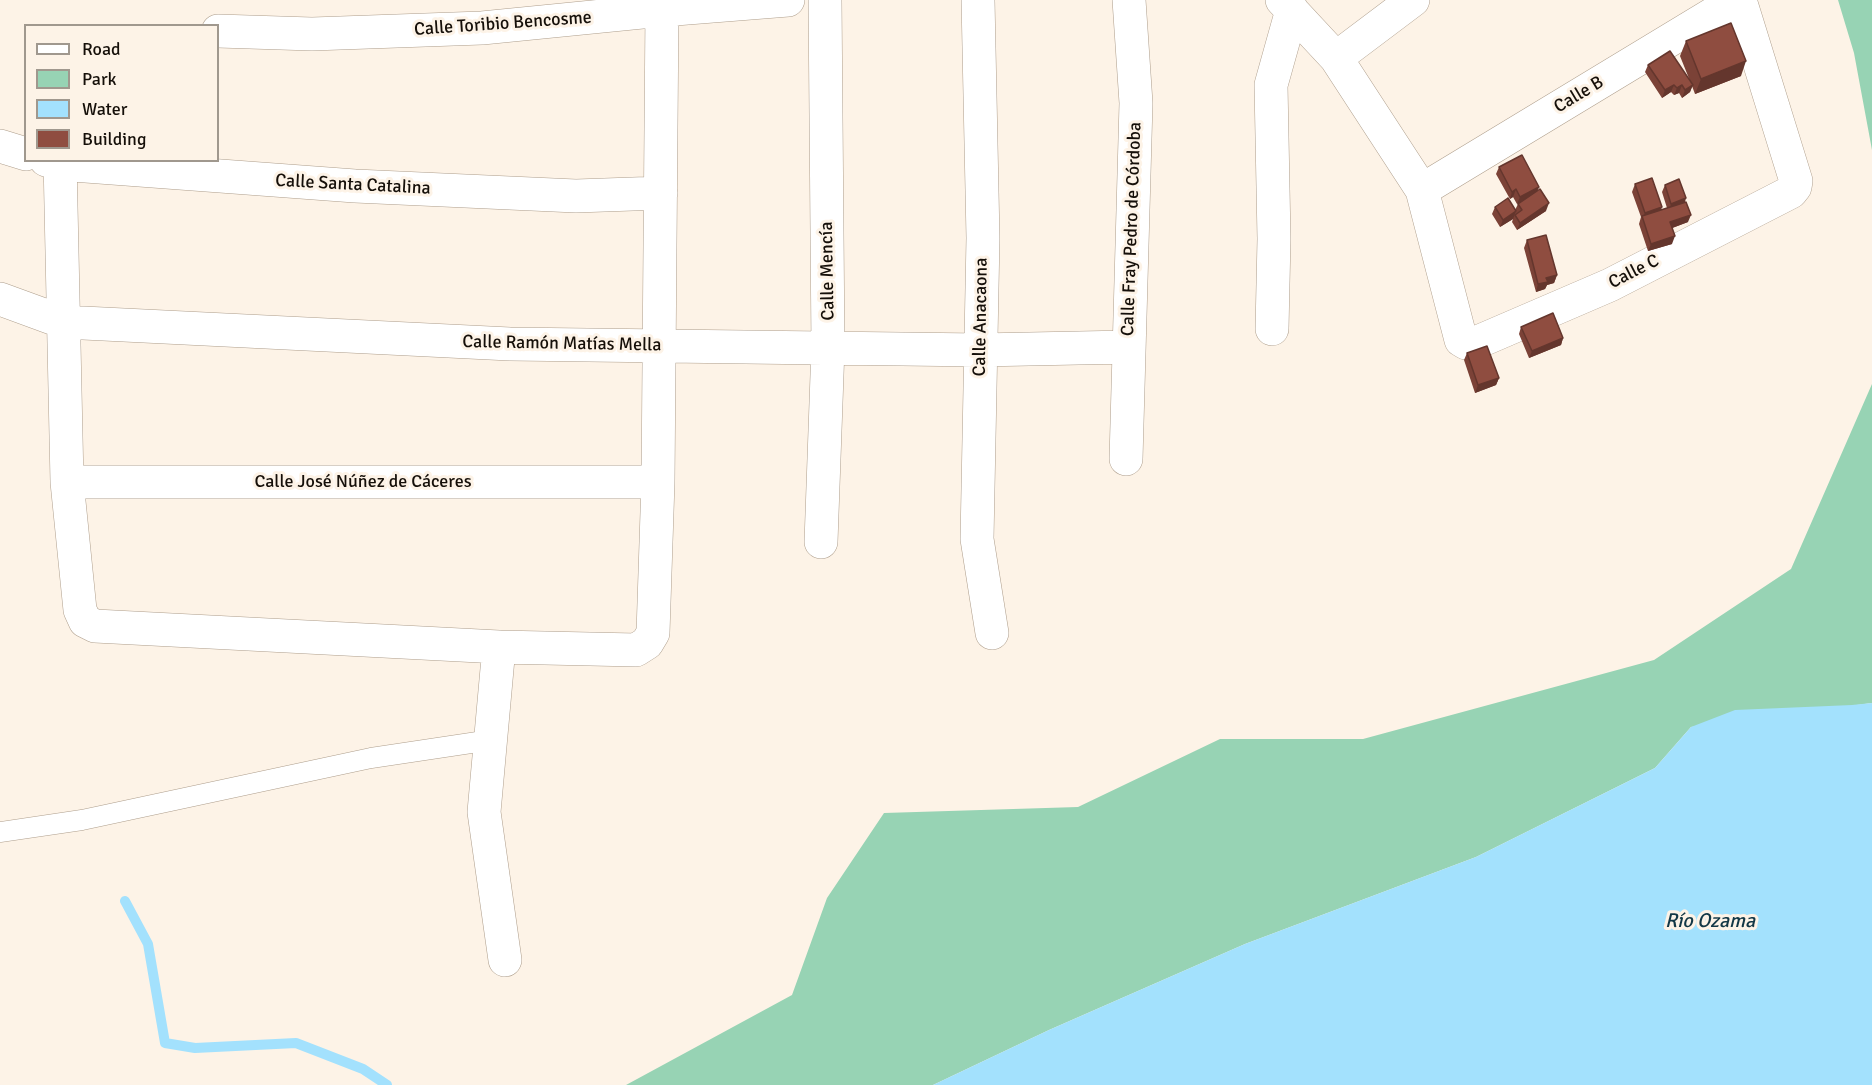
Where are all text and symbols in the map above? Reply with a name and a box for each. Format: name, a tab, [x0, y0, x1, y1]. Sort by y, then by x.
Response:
street label: Calle Toribio Bencosme	[413, 7, 593, 41]
legend	[24, 24, 219, 162]
text: Road	[82, 38, 121, 60]
text: Park	[82, 68, 117, 90]
street label: Calle B	[1550, 72, 1608, 118]
text: Water	[82, 98, 127, 120]
street label: Calle Fray Pedro de Córdoba	[1117, 122, 1147, 336]
text: Building	[82, 128, 146, 150]
street label: Calle Santa Catalina	[275, 170, 431, 200]
street label: Calle Mencía	[816, 221, 840, 321]
street label: Calle C	[1605, 250, 1663, 294]
street label: Calle Anacaona	[969, 257, 993, 377]
street label: Calle Ramón Matías Mella	[462, 331, 662, 357]
street label: Calle José Núñez de Cáceres	[254, 471, 472, 493]
water label: Río Ozama	[1665, 910, 1755, 934]

